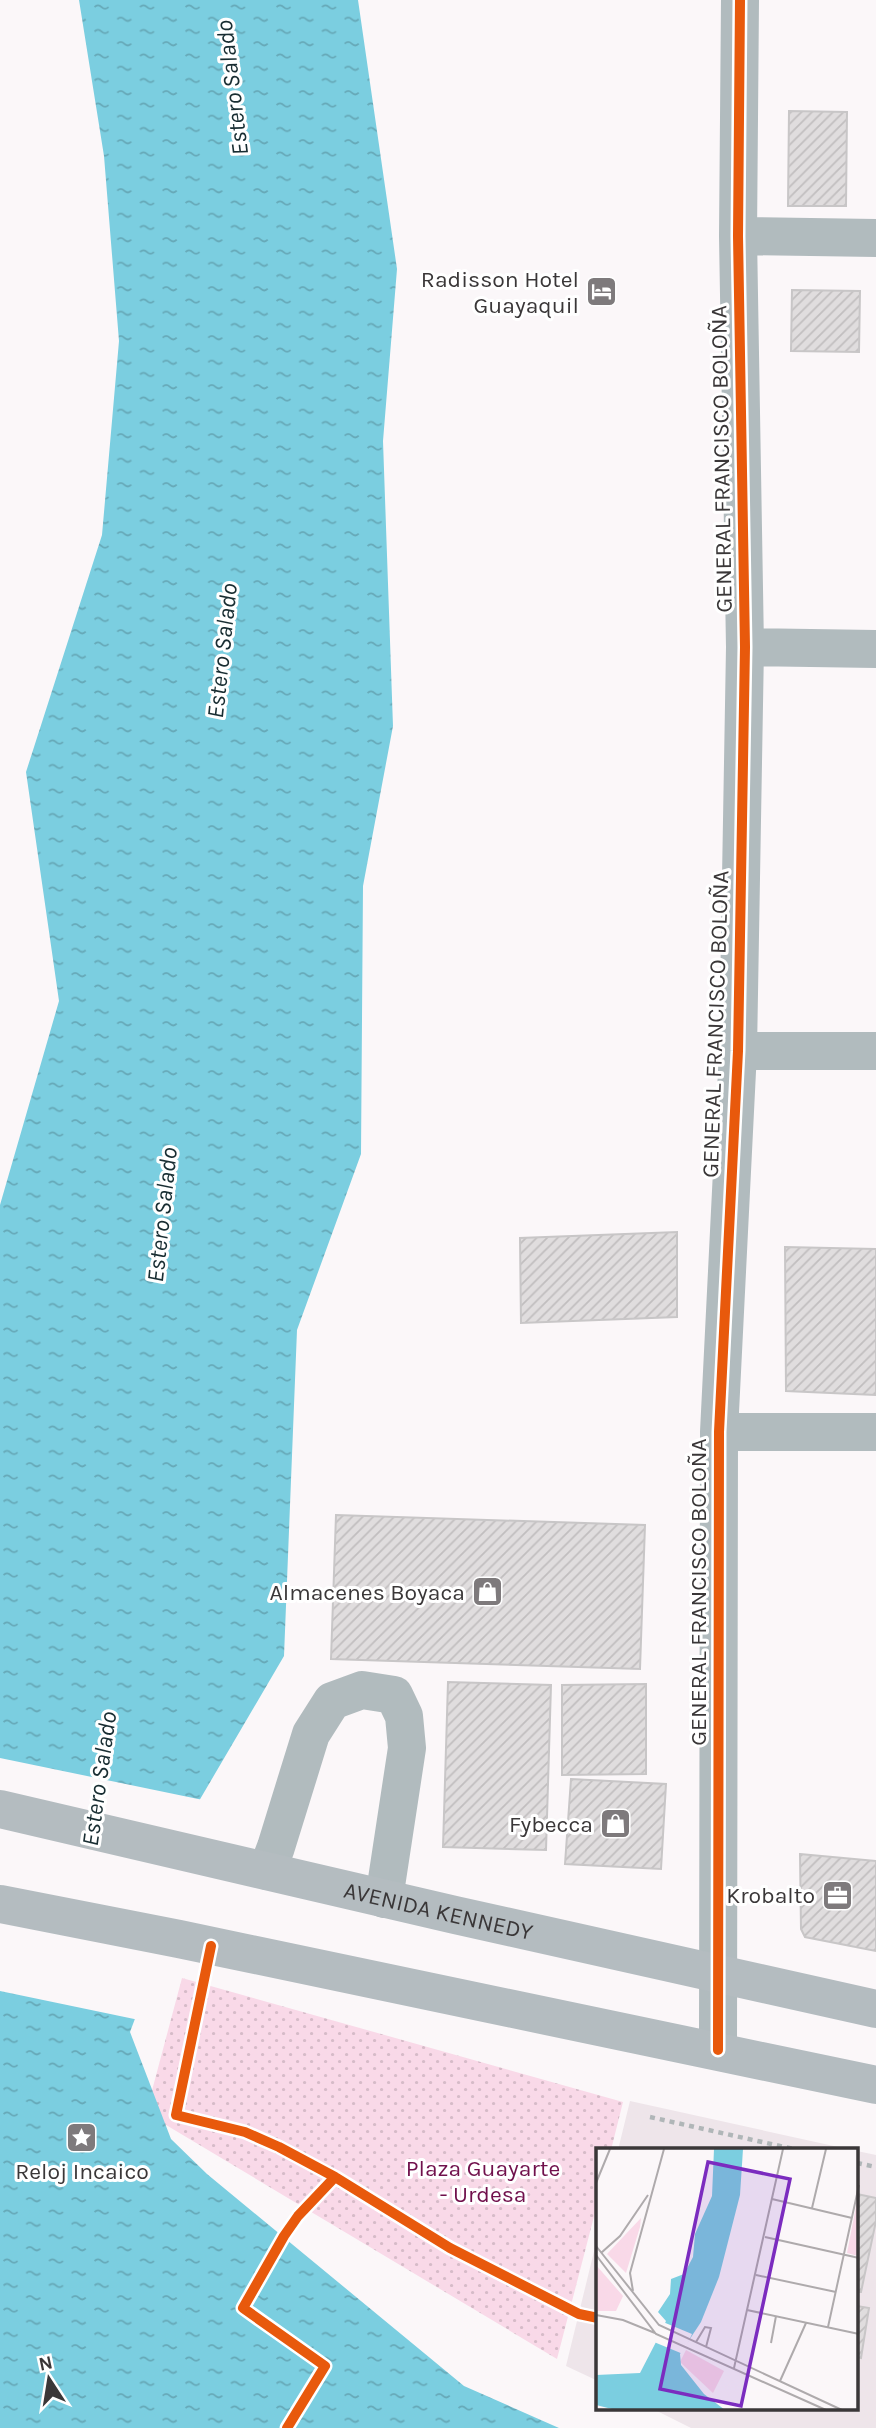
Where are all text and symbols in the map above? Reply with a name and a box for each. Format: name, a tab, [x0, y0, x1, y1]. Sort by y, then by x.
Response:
water label: Estero Salado	[210, 19, 254, 157]
place label: Radisson Hotel Guayaquil	[421, 266, 579, 319]
hotel icon: Radisson Hotel Guayaquil	[585, 275, 619, 309]
street label: GENERAL FRANCISCO BOLOÑA	[705, 305, 738, 613]
water label: Estero Salado	[201, 582, 243, 720]
street label: GENERAL FRANCISCO BOLOÑA	[697, 870, 734, 1178]
water label: Estero Salado	[141, 1146, 183, 1284]
street label: GENERAL FRANCISCO BOLOÑA	[685, 1438, 712, 1746]
shop icon: Almacenes Boyaca	[471, 1575, 505, 1609]
place label: Almacenes Boyaca	[269, 1579, 465, 1606]
water label: Estero Salado	[76, 1710, 122, 1848]
shop icon: Fybecca	[599, 1807, 633, 1841]
place label: Fybecca	[509, 1811, 593, 1838]
street label: AVENIDA KENNEDY	[341, 1877, 536, 1946]
office icon: Krobalto	[821, 1878, 855, 1912]
place label: Krobalto	[726, 1882, 815, 1909]
place icon: Reloj Incaico	[65, 2120, 99, 2154]
inset map	[596, 2148, 858, 2410]
park label: Plaza Guayarte - Urdesa	[406, 2155, 560, 2208]
place label: Reloj Incaico	[15, 2158, 149, 2185]
north arrow	[14, 2344, 84, 2414]
text: N	[37, 2351, 55, 2376]

